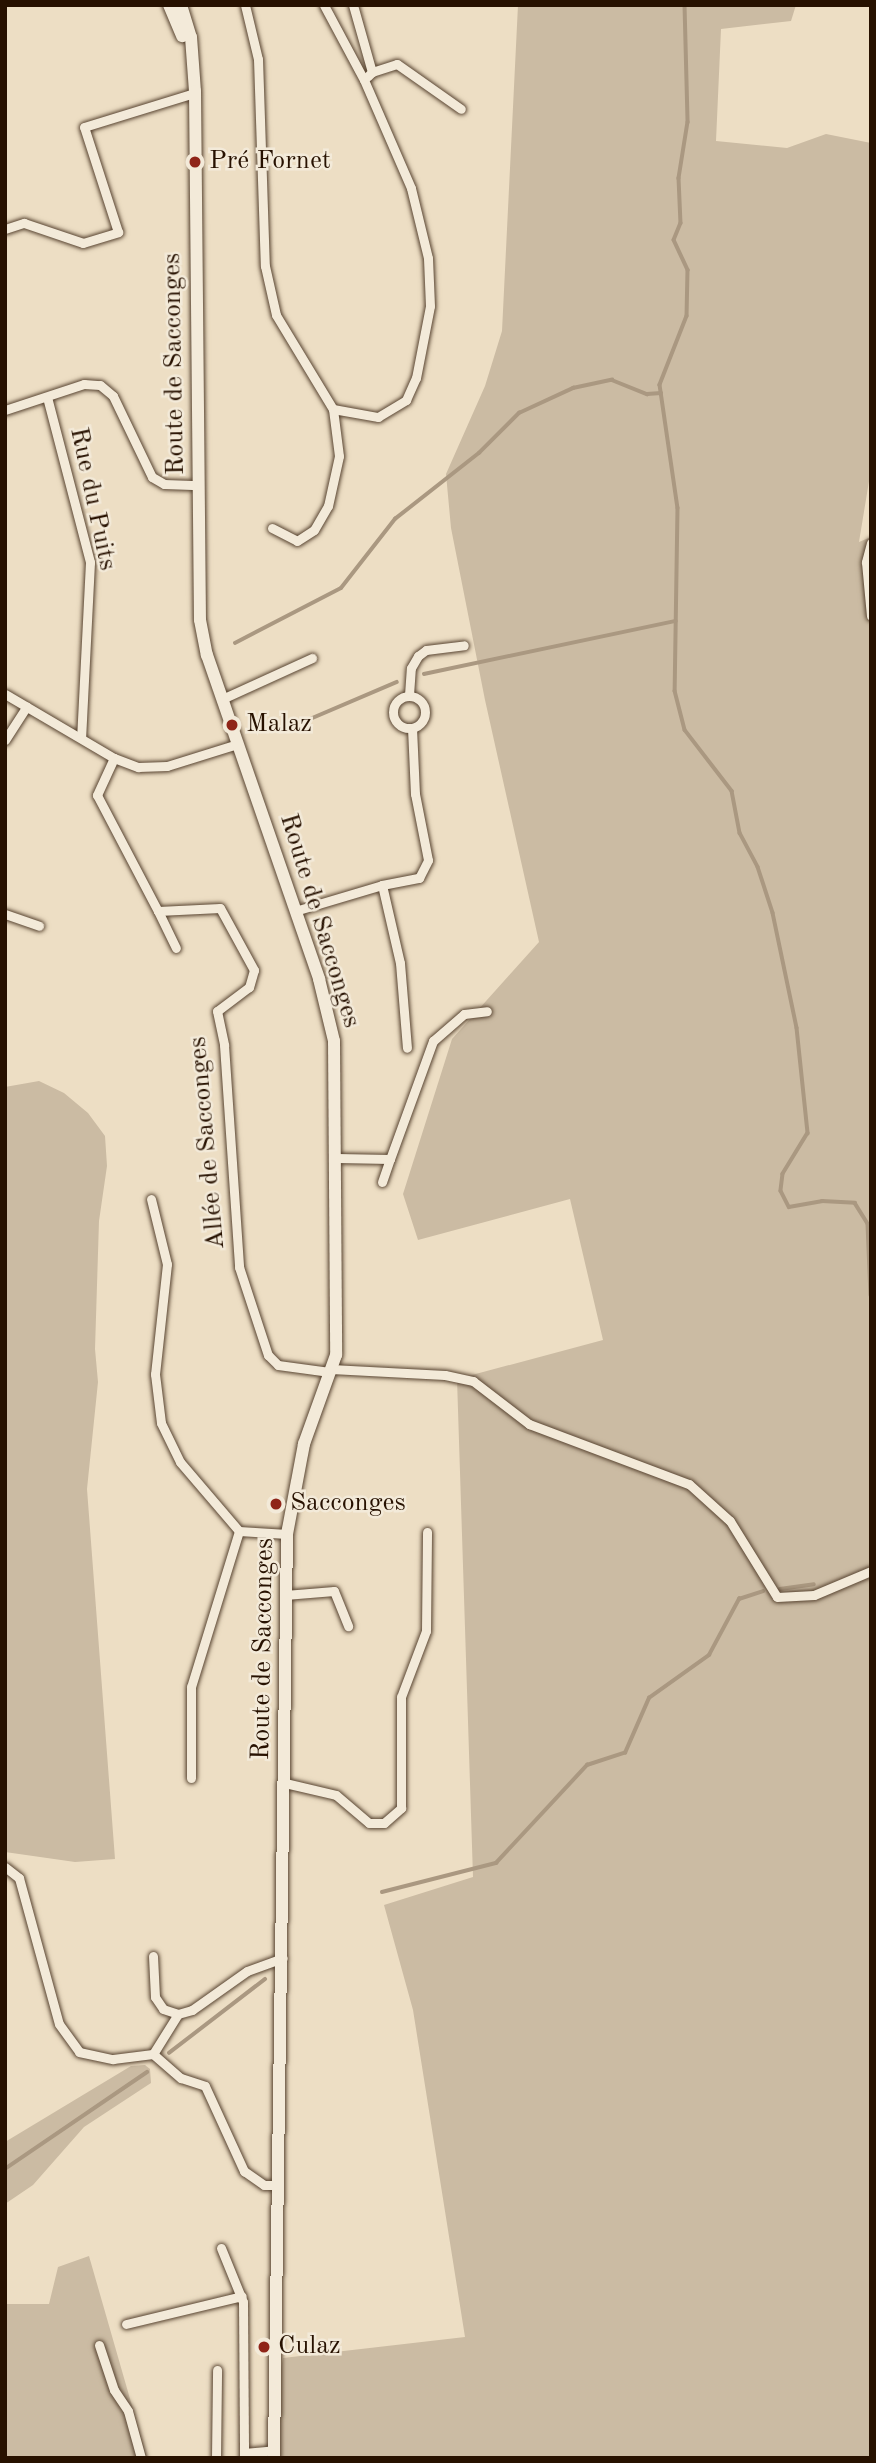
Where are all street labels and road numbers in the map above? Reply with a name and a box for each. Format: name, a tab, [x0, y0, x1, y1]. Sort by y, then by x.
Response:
street label: Route de Sacconges	[157, 253, 193, 475]
street label: Rue du Puits	[62, 425, 122, 573]
street label: Route de Sacconges	[272, 810, 366, 1032]
street label: Allée de Sacconges	[183, 1035, 233, 1251]
street label: Route de Sacconges	[246, 1538, 282, 1760]

